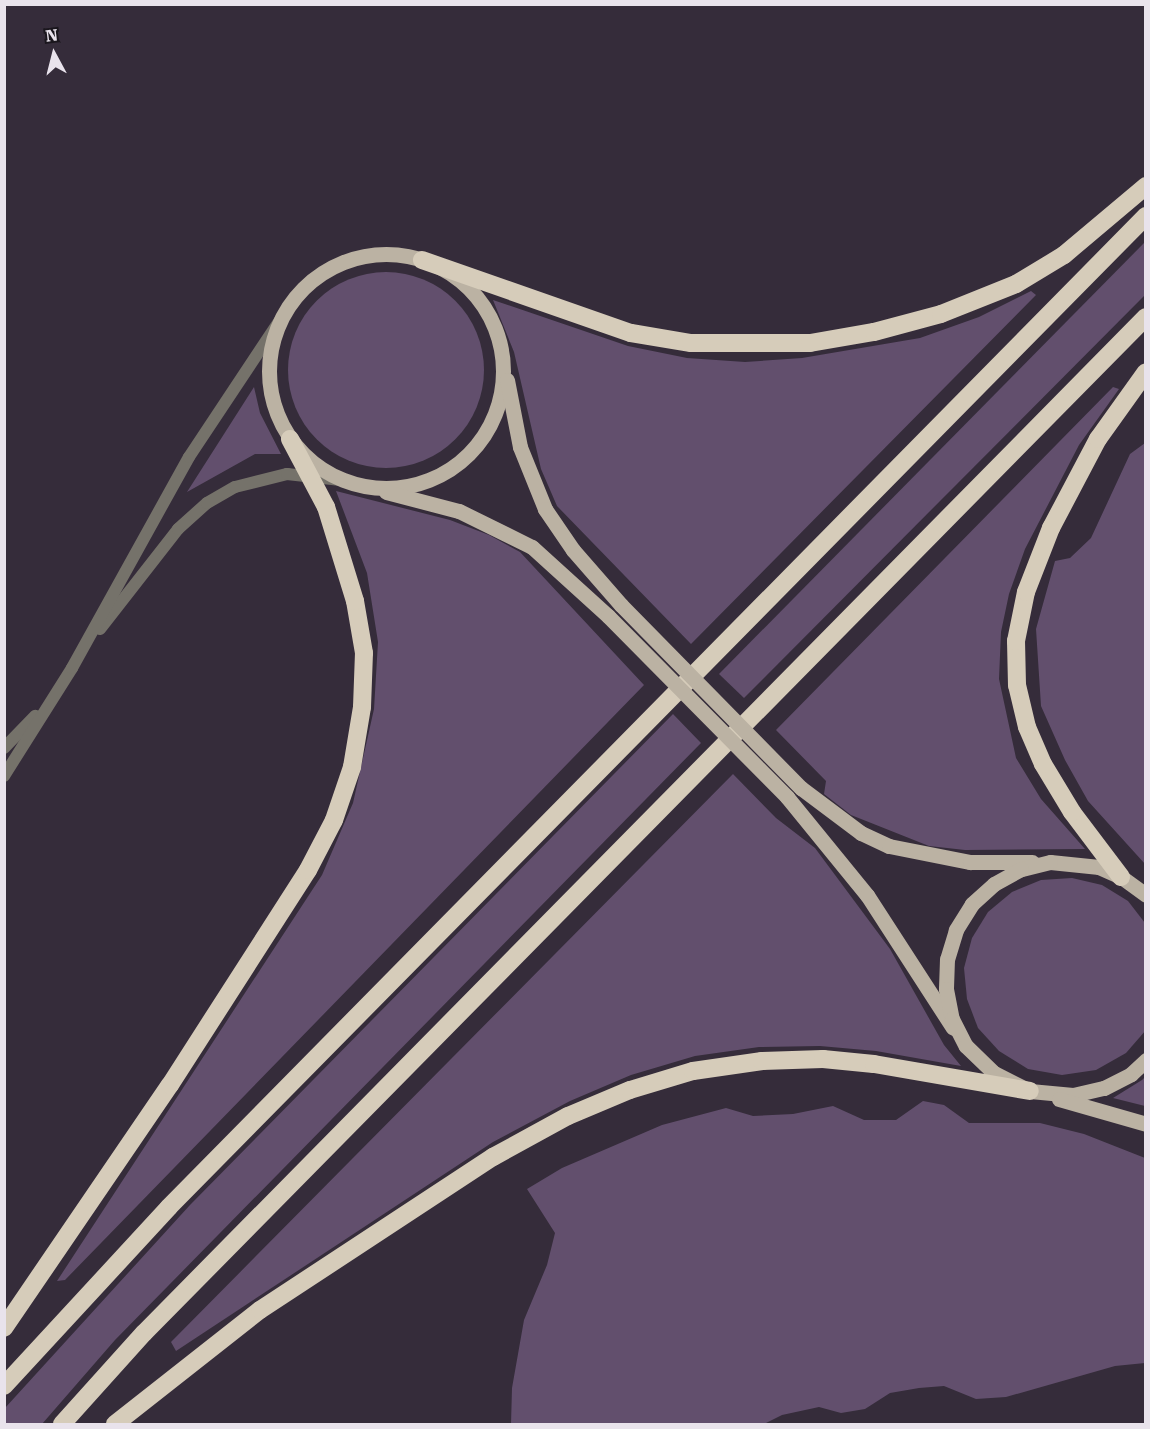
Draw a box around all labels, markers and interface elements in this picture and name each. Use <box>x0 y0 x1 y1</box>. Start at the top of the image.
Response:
north arrow <box>24 24 84 84</box>
text: N <box>44 25 59 46</box>

